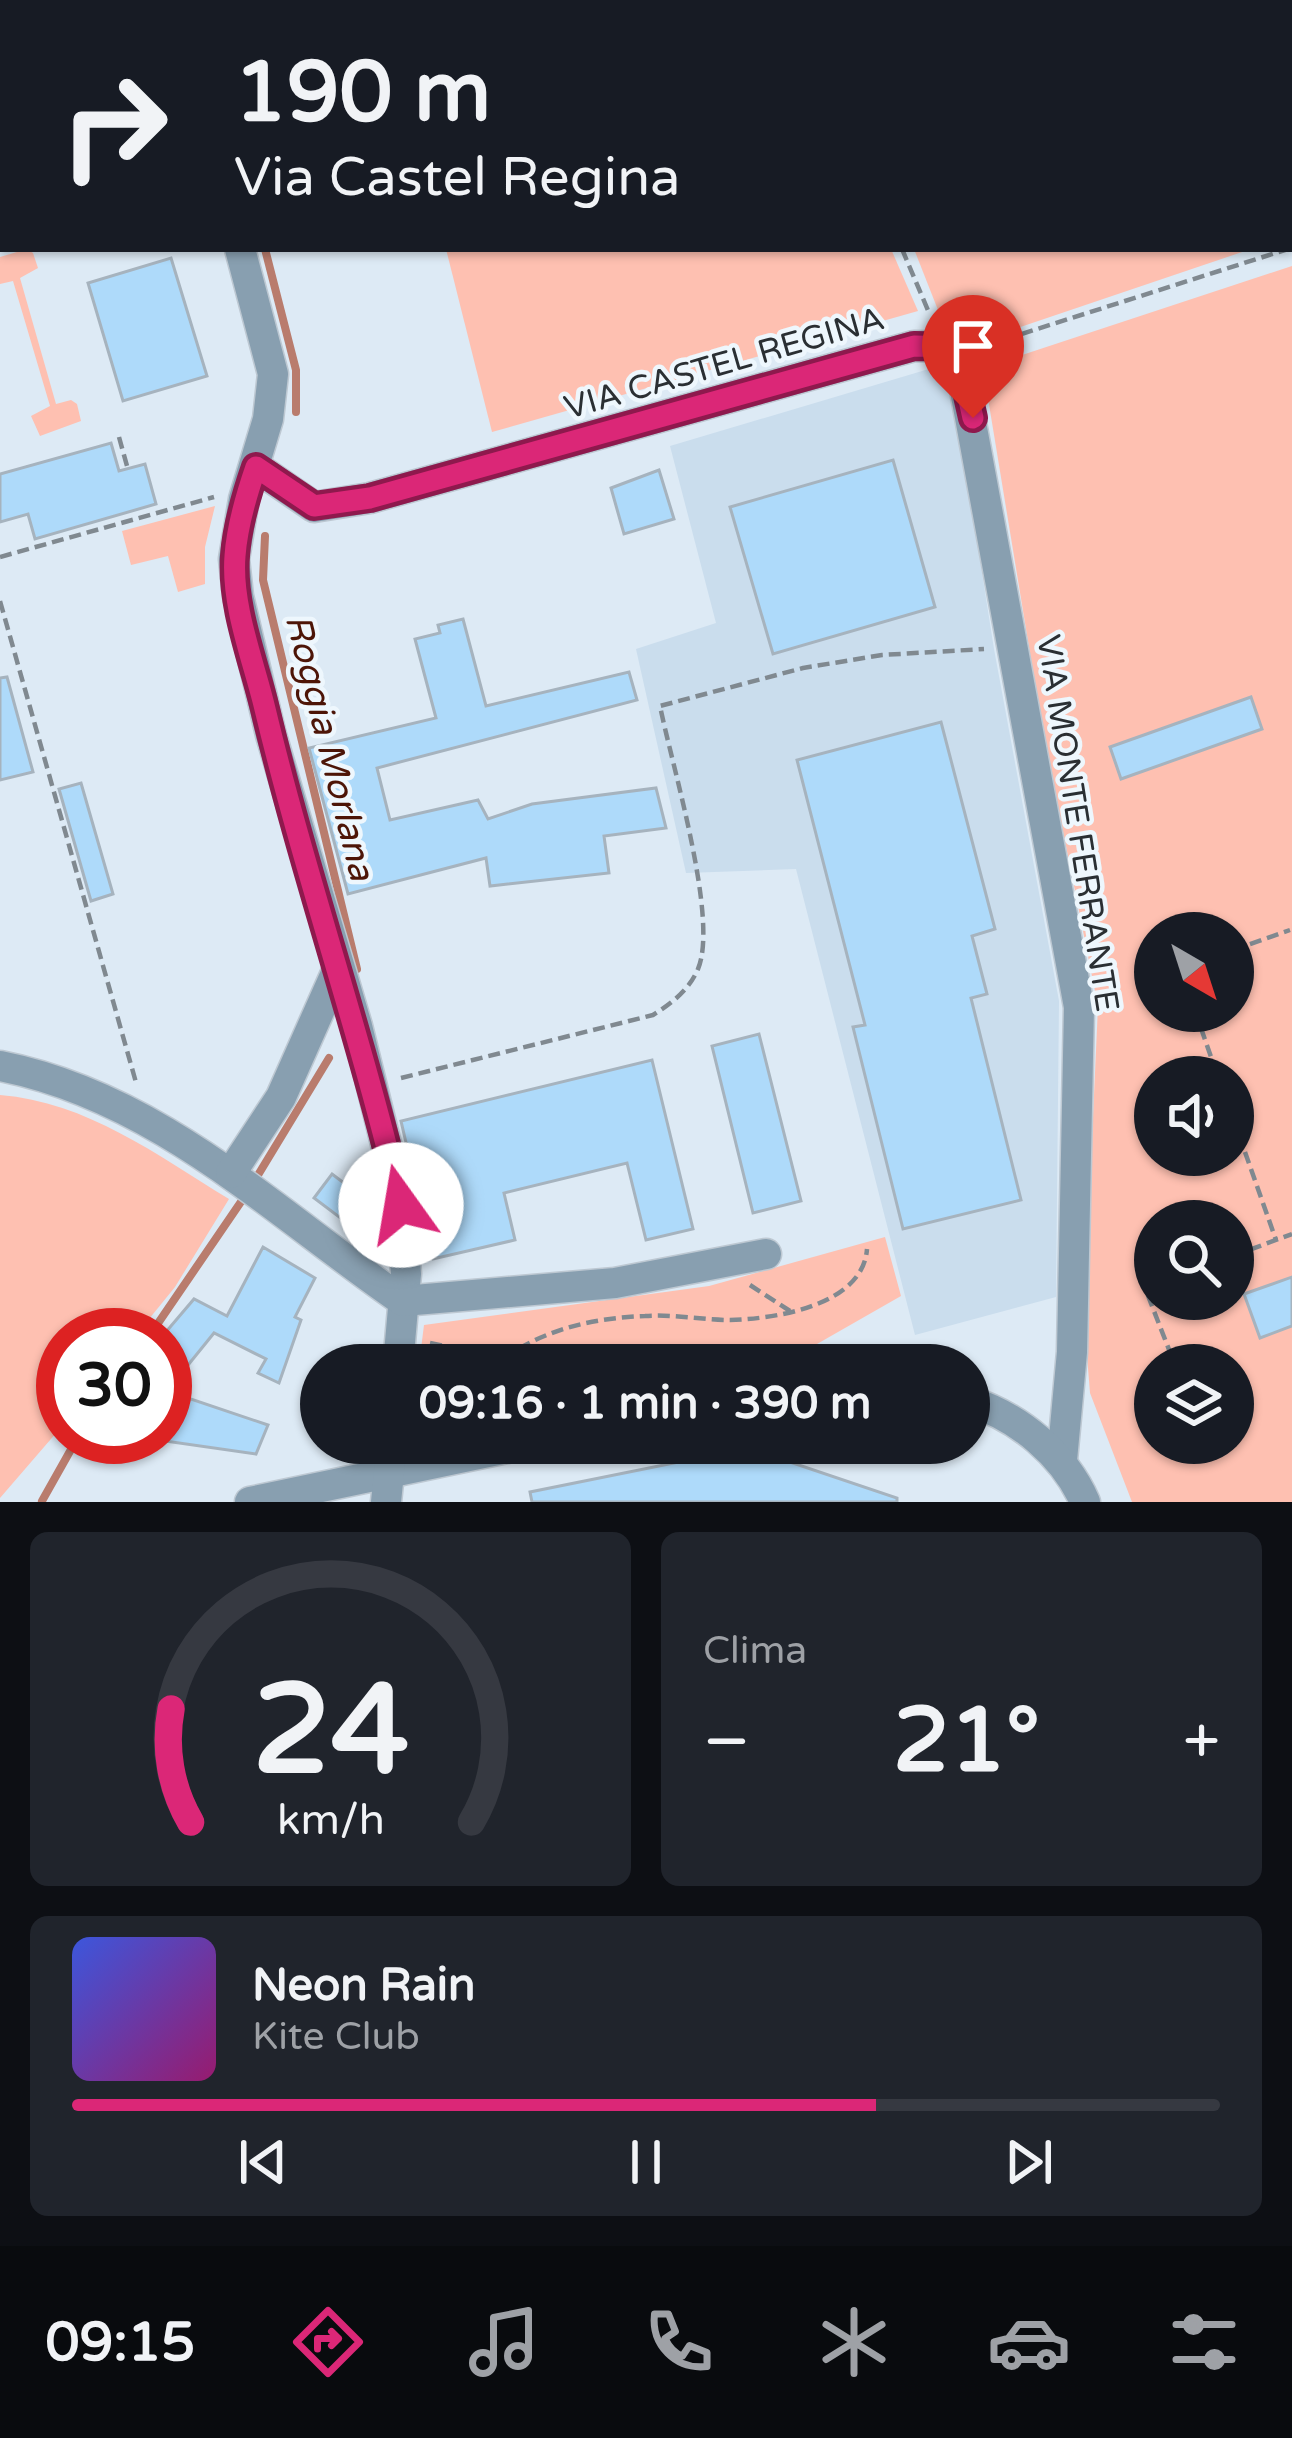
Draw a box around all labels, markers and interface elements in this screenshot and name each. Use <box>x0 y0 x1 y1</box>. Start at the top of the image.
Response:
text: 190 m <box>234 43 491 144</box>
icon: right <box>36 48 192 204</box>
text: Via Castel Regina <box>234 145 680 210</box>
pin <box>922 295 1024 418</box>
street label: VIA CASTEL REGINA <box>560 299 889 428</box>
icon: arrive <box>940 313 1006 379</box>
water label: Roggia Morlana <box>276 610 384 886</box>
street label: VIA MONTE FERRANTE <box>1028 632 1127 1014</box>
north arrow <box>1134 912 1254 1032</box>
map controls <box>1134 912 1254 1464</box>
button: sound <box>1134 1056 1254 1176</box>
position arrow <box>338 1142 464 1268</box>
button: search <box>1134 1200 1254 1320</box>
speed limit sign: 30 <box>36 1308 192 1464</box>
button: layers <box>1134 1344 1254 1464</box>
text: 09:16 · 1 min · 390 m <box>419 1377 871 1431</box>
text: Clima <box>703 1627 807 1674</box>
text: 24 <box>252 1656 409 1807</box>
text: 21° <box>893 1687 1040 1796</box>
text: − <box>703 1702 750 1782</box>
text: + <box>1183 1702 1220 1782</box>
text: km/h <box>277 1795 384 1846</box>
text: Neon Rain <box>252 1959 475 2013</box>
text: Kite Club <box>252 2013 420 2060</box>
icon: previous <box>230 2129 296 2195</box>
icon: pause <box>613 2129 679 2195</box>
icon: next <box>996 2129 1062 2195</box>
icon: directions <box>286 2300 370 2384</box>
icon: music <box>462 2300 546 2384</box>
icon: phone <box>637 2300 721 2384</box>
icon: climate <box>812 2300 896 2384</box>
icon: car <box>987 2300 1071 2384</box>
icon: filters <box>1162 2300 1246 2384</box>
text: 09:15 <box>46 2310 195 2375</box>

